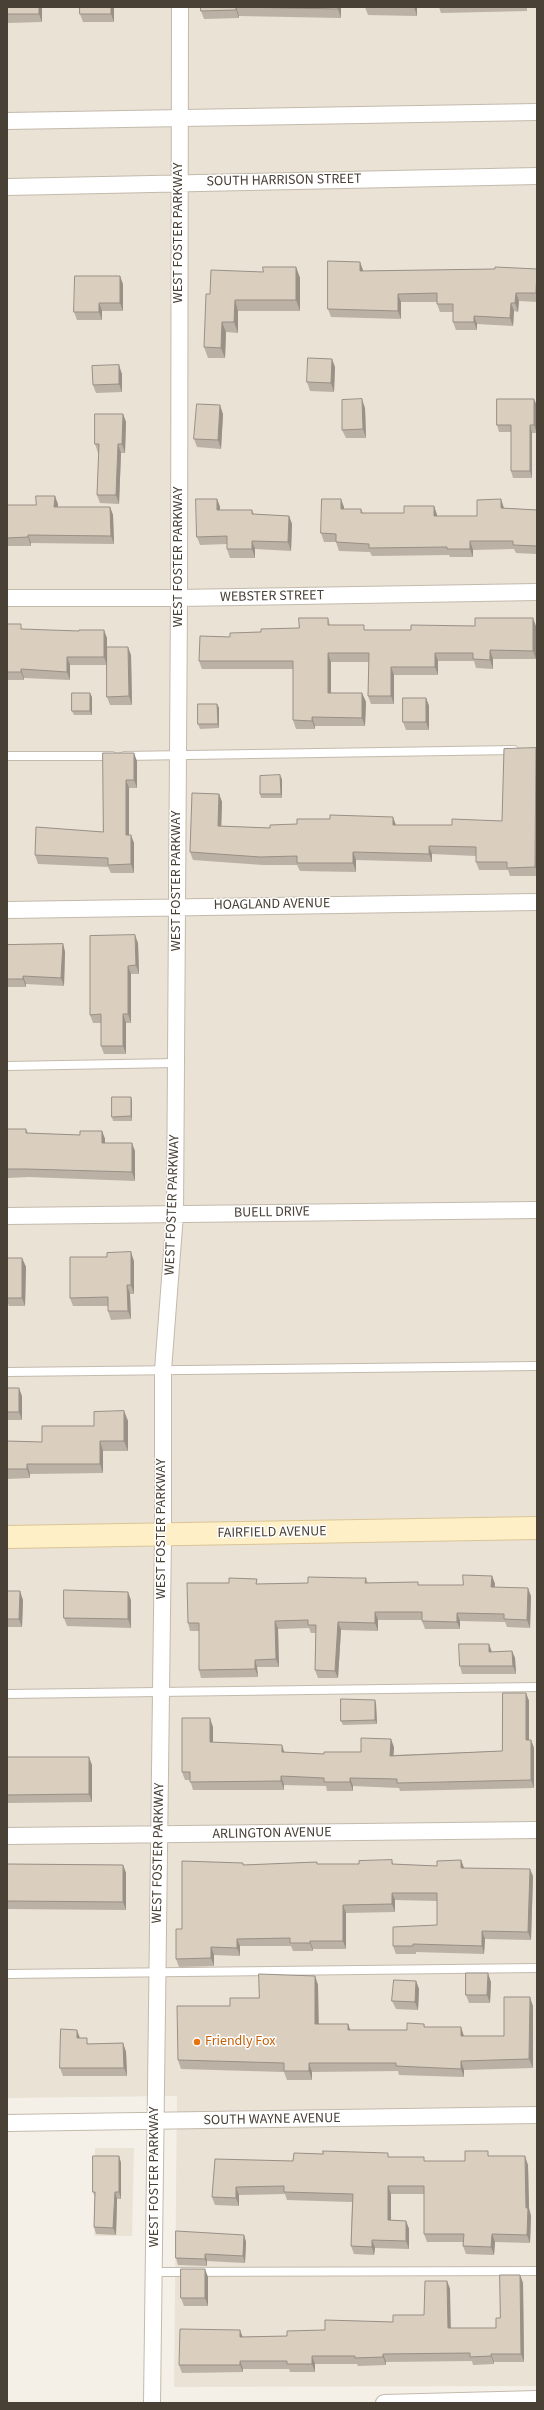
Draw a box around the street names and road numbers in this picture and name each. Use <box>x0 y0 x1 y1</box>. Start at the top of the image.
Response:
street label: WEST FOSTER PARKWAY <box>171 163 187 303</box>
street label: SOUTH HARRISON STREET <box>206 171 362 191</box>
street label: WEST FOSTER PARKWAY <box>171 487 187 627</box>
street label: WEBSTER STREET <box>220 588 324 606</box>
street label: WEST FOSTER PARKWAY <box>169 811 185 951</box>
street label: HOAGLAND AVENUE <box>213 896 331 914</box>
street label: WEST FOSTER PARKWAY <box>162 1134 184 1276</box>
street label: BUELL DRIVE <box>234 1204 310 1222</box>
street label: WEST FOSTER PARKWAY <box>154 1459 170 1599</box>
street label: FAIRFIELD AVENUE <box>217 1524 327 1542</box>
street label: WEST FOSTER PARKWAY <box>149 1783 169 1923</box>
street label: ARLINGTON AVENUE <box>212 1825 332 1843</box>
street label: WEST FOSTER PARKWAY <box>147 2107 163 2247</box>
street label: SOUTH WAYNE AVENUE <box>203 2110 341 2130</box>

